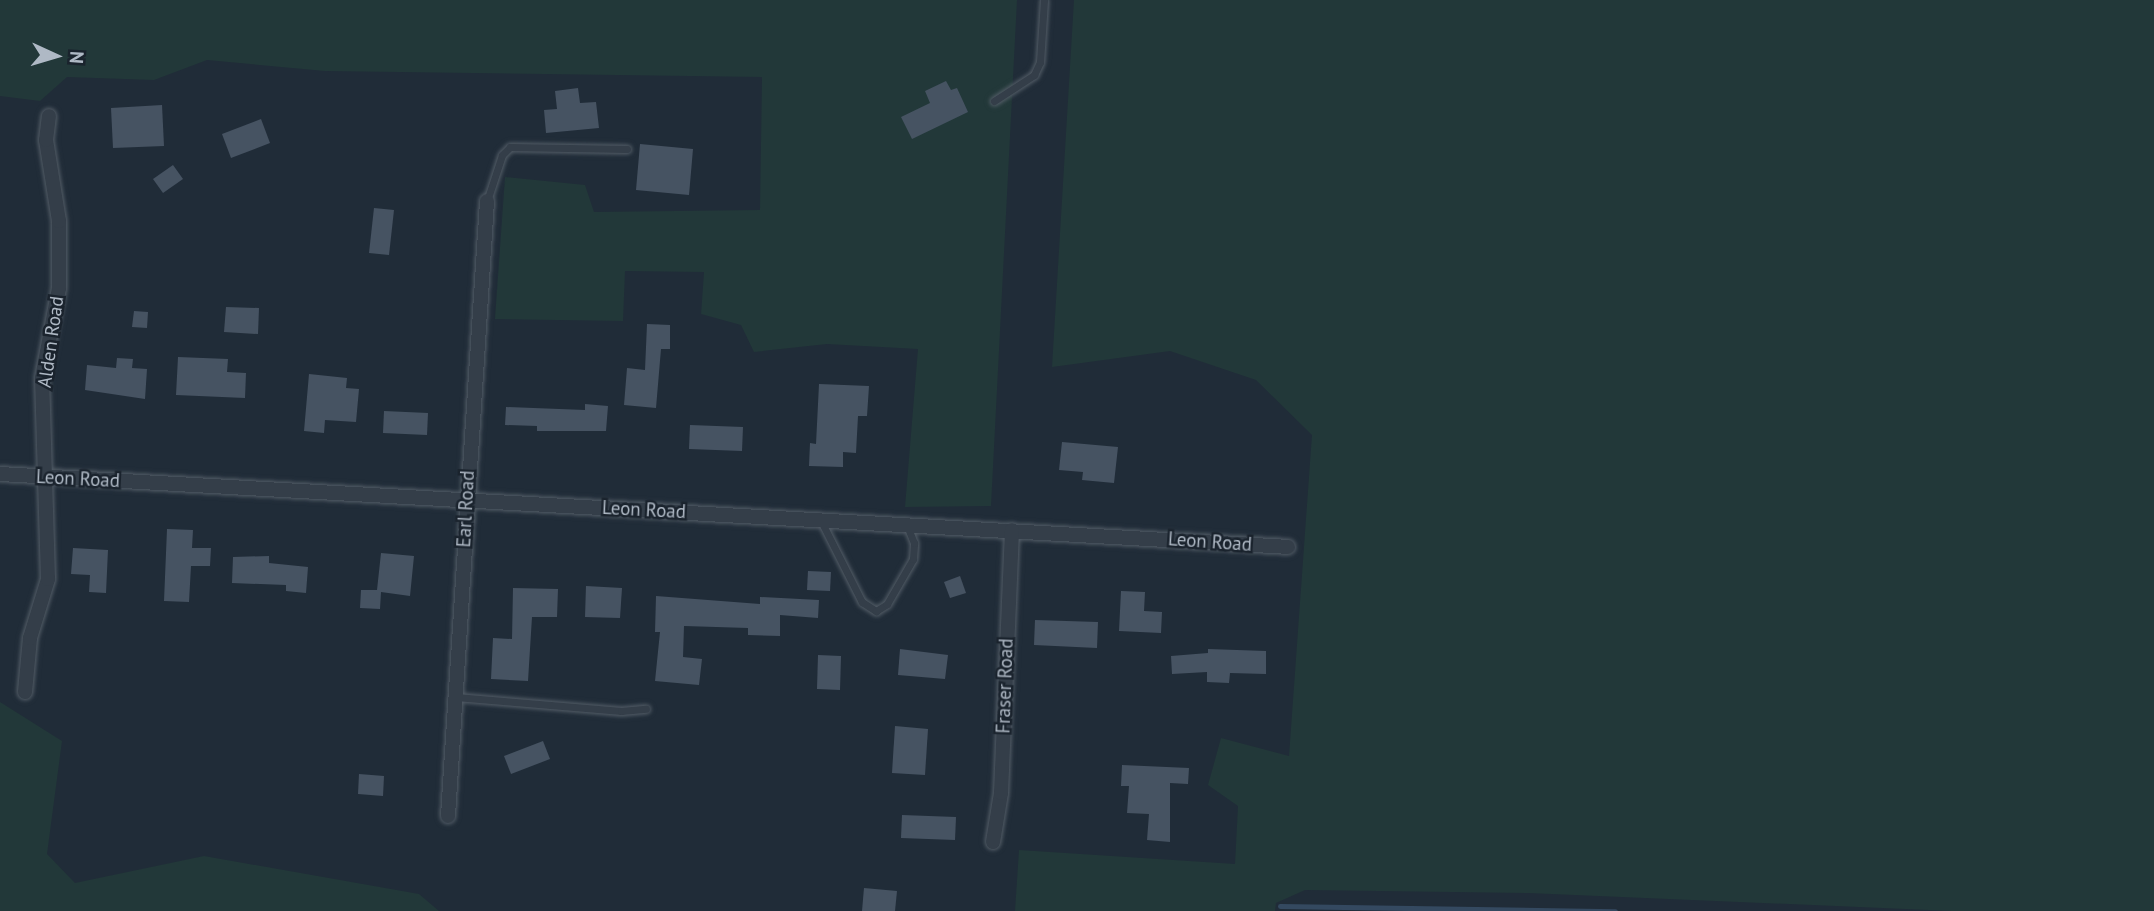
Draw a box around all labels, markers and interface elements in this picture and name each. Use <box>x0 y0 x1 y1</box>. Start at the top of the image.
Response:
north arrow <box>21 21 91 91</box>
text: N <box>65 50 89 65</box>
street label: Alden Road <box>33 295 69 389</box>
street label: Leon Road <box>35 465 121 493</box>
street label: Earl Road <box>453 470 479 548</box>
street label: Leon Road <box>601 496 687 524</box>
street label: Leon Road <box>1167 528 1253 556</box>
street label: Fraser Road <box>992 638 1018 734</box>

